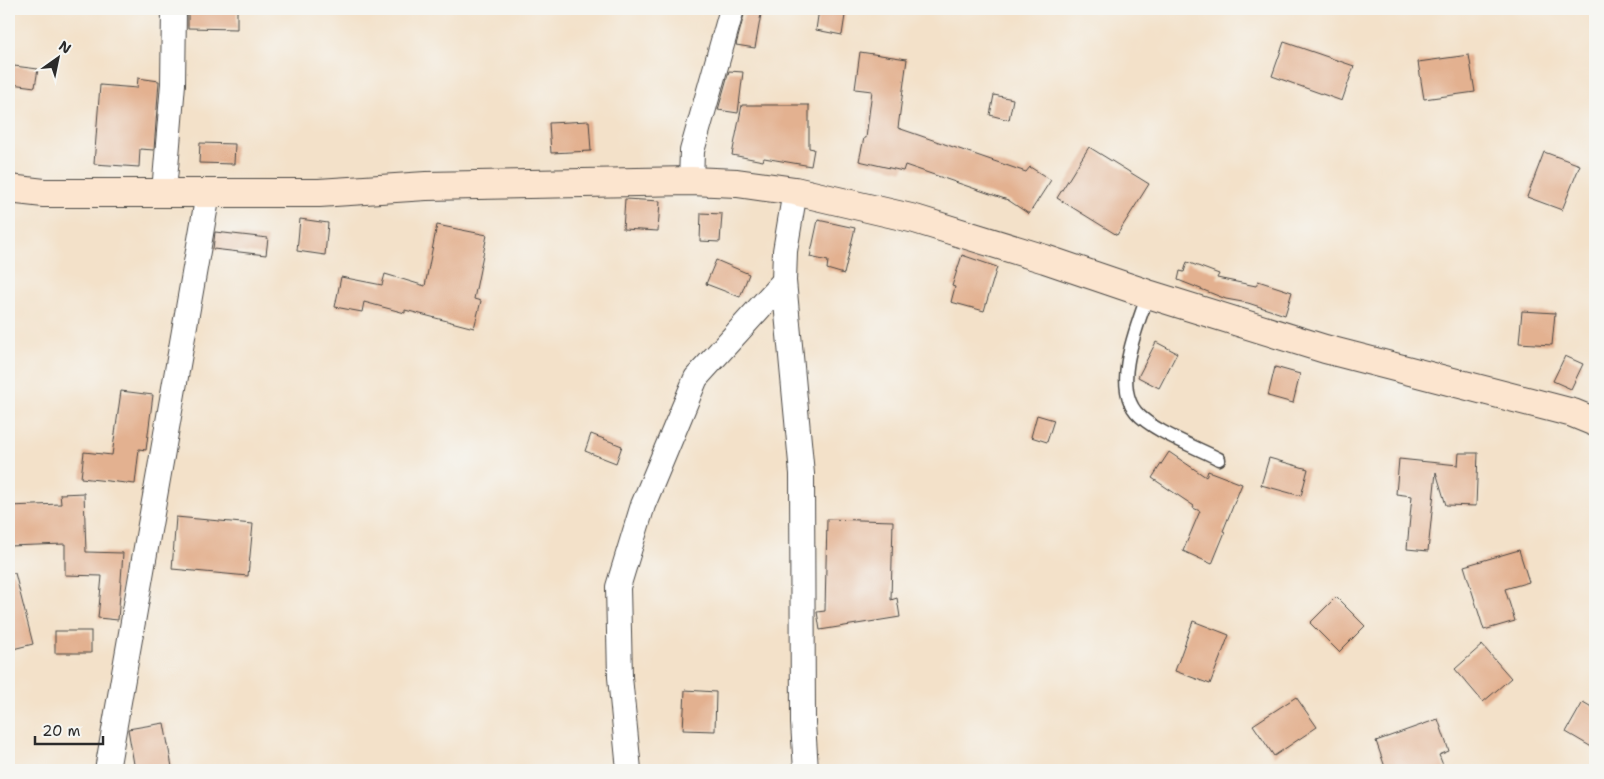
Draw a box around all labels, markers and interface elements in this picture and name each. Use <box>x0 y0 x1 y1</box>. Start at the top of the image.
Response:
north arrow <box>32 32 82 82</box>
text: N <box>56 37 75 58</box>
scale bar <box>35 714 102 746</box>
text: 20 m <box>42 721 81 741</box>

